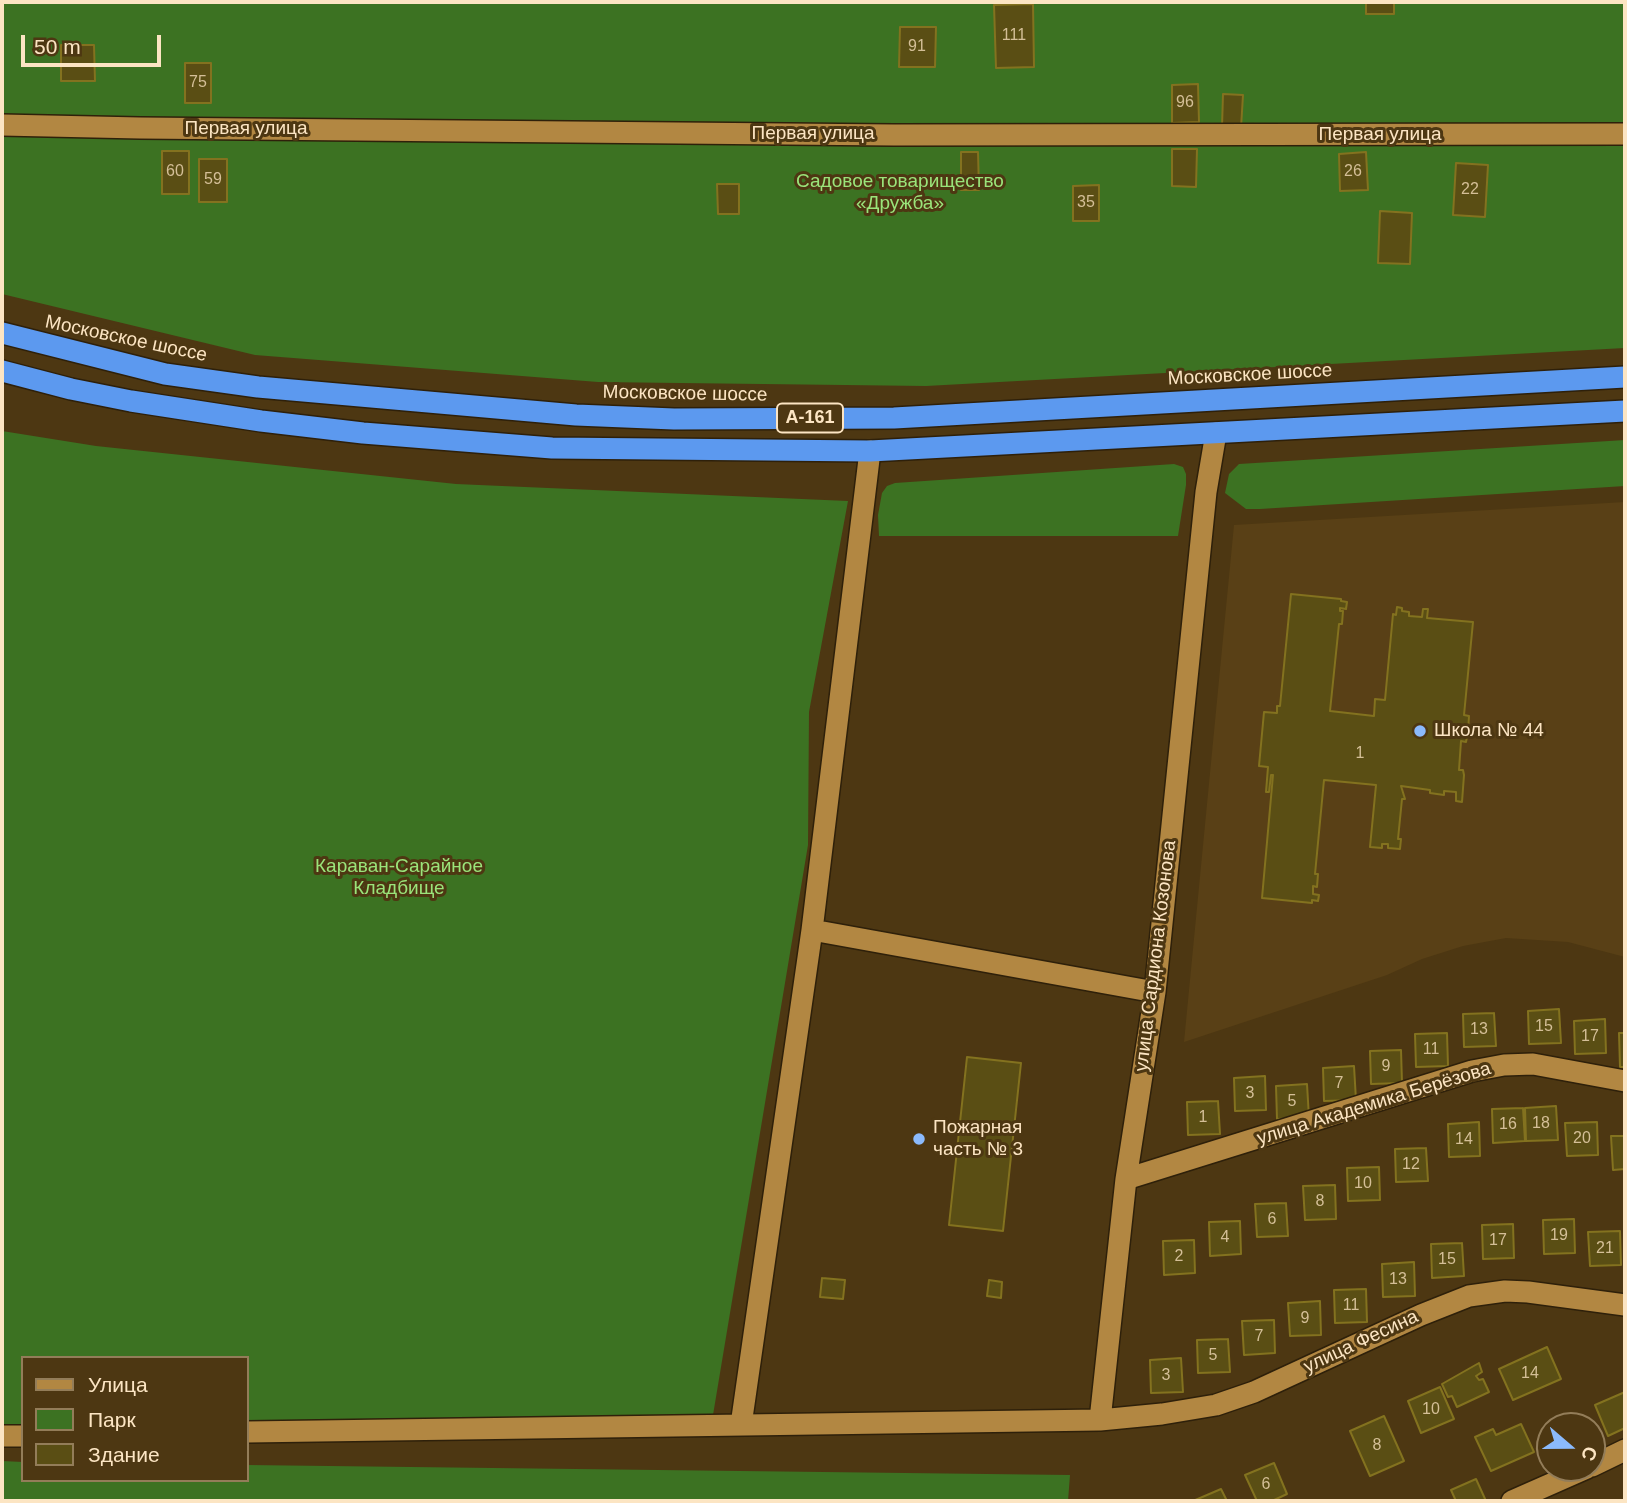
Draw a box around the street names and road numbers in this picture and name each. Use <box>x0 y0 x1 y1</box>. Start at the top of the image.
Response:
street label: Первая улица <box>184 118 308 140</box>
street label: Первая улица <box>751 123 875 145</box>
street label: Первая улица <box>1318 124 1442 146</box>
street label: Московское шоссе <box>43 311 209 367</box>
street label: Московское шоссе <box>1167 359 1333 391</box>
street label: Московское шоссе <box>602 381 768 407</box>
road number: А-161 <box>777 404 843 432</box>
street label: улица Сардиона Козонова <box>1131 839 1181 1073</box>
street label: улица Академика Берёзова <box>1254 1058 1494 1150</box>
street label: улица Фесина <box>1300 1306 1422 1378</box>

